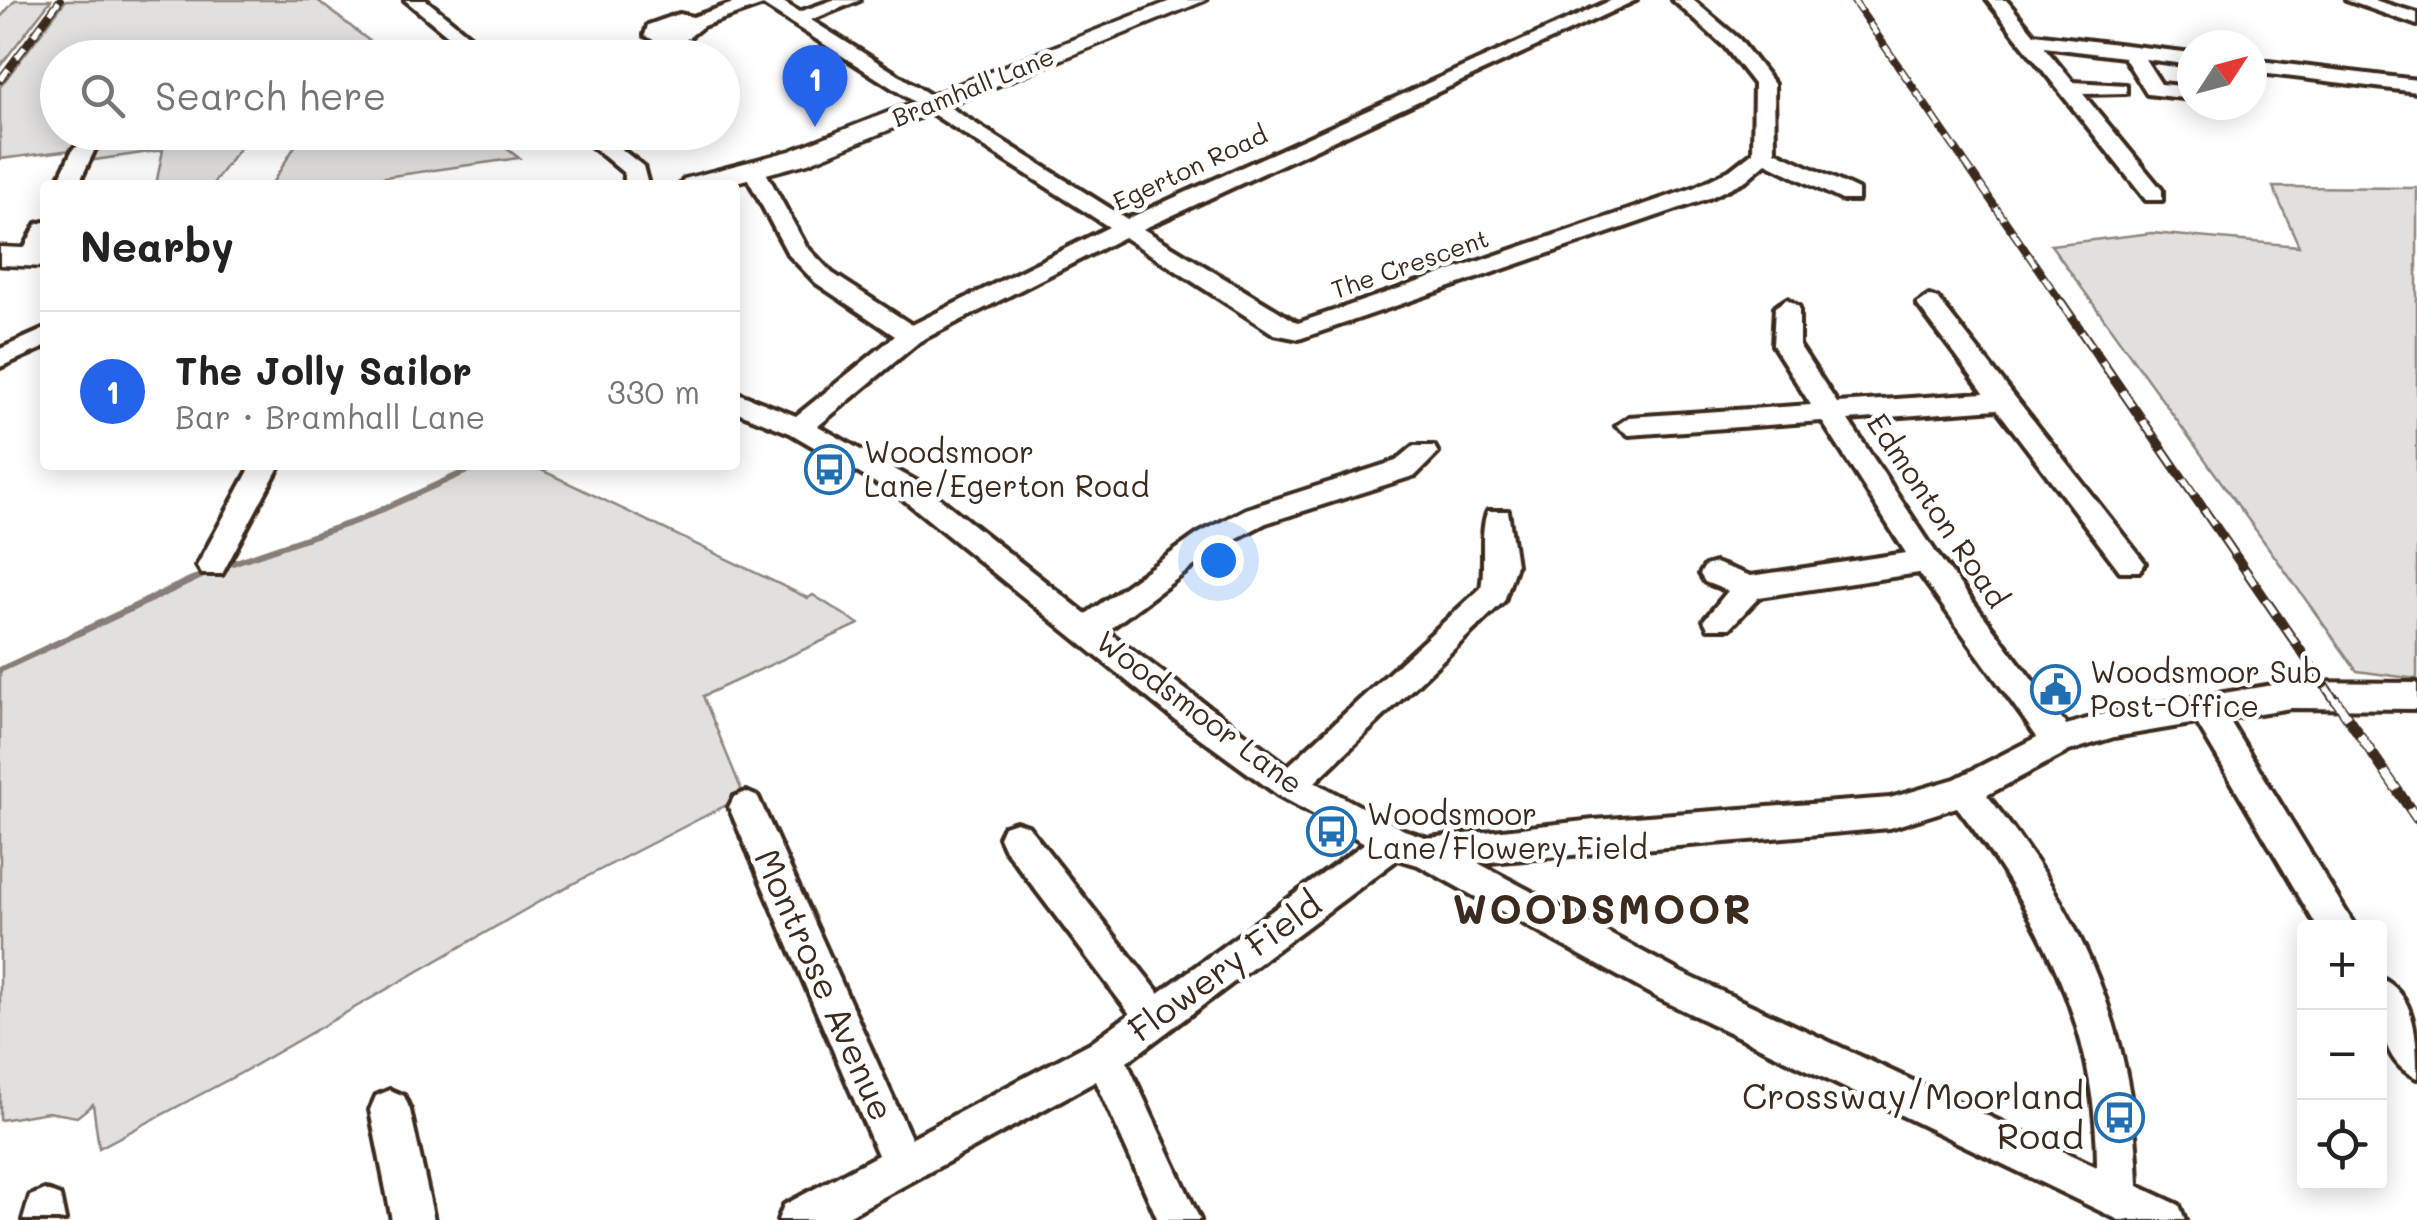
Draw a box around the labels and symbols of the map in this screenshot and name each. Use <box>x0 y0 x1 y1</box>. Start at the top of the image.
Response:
north arrow <box>2177 30 2267 120</box>
street label: Bramhall Lane <box>887 39 1058 133</box>
pin: 1 <box>782 44 848 127</box>
street label: Egerton Road <box>1107 117 1272 217</box>
street label: The Crescent <box>1327 221 1493 305</box>
street label: Edmonton Road <box>1859 405 2019 615</box>
place label: Woodsmoor Lane/Egerton Road <box>864 431 1150 505</box>
bus stop icon: Woodsmoor Lane/Egerton Road <box>803 444 855 496</box>
your location <box>1193 535 1244 586</box>
street label: Woodsmoor Lane <box>1089 620 1312 802</box>
place label: Woodsmoor Sub Post-Office <box>2090 651 2322 725</box>
public building icon: Woodsmoor Sub Post-Office <box>2029 664 2081 716</box>
place label: Woodsmoor Lane/Flowery Field <box>1367 793 1648 867</box>
bus stop icon: Woodsmoor Lane/Flowery Field <box>1306 806 1358 858</box>
street label: Montrose Avenue <box>745 841 906 1127</box>
street label: Flowery Field <box>1118 880 1330 1051</box>
district label: WOODSMOOR <box>1453 882 1753 934</box>
place label: Crossway/Moorland Road <box>1742 1072 2084 1158</box>
bus stop icon: Crossway/Moorland Road <box>2093 1091 2145 1143</box>

